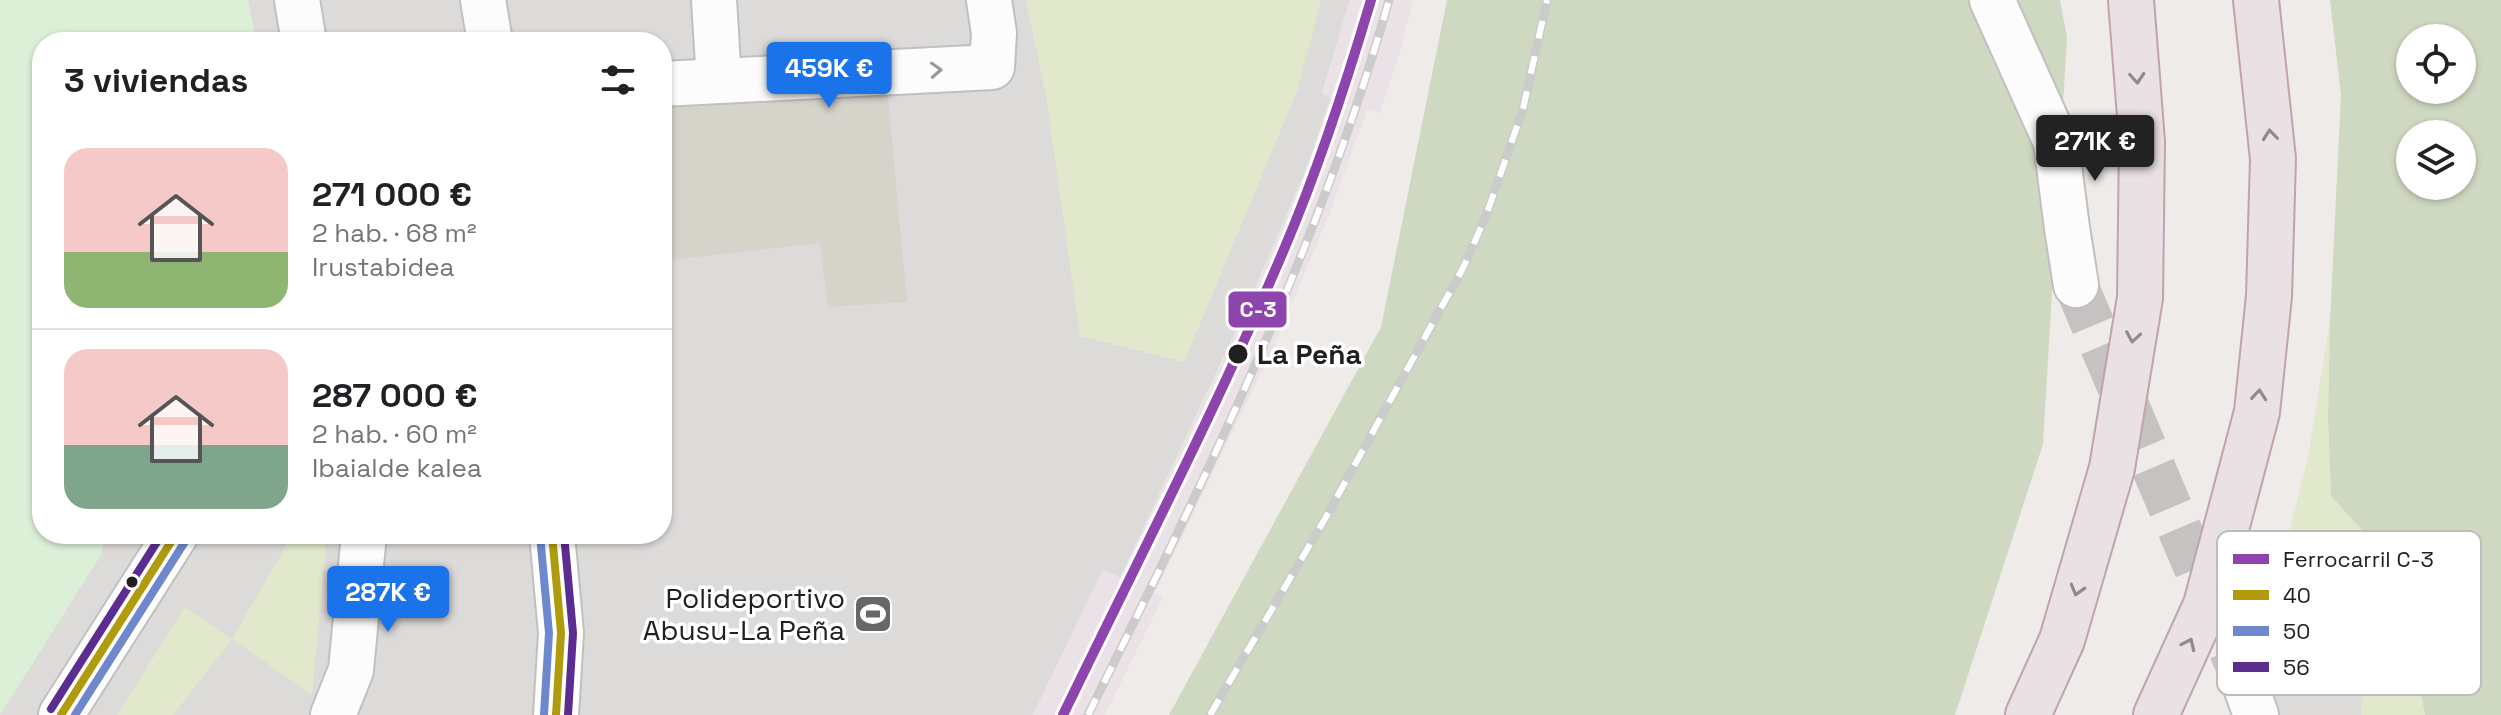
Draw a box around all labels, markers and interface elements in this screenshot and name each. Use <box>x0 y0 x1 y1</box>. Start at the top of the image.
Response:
map controls <box>2396 24 2476 200</box>
button: locate <box>2396 24 2476 104</box>
pin: 459K € <box>764 42 894 110</box>
text: 459K € <box>785 51 873 85</box>
icon: filters <box>596 58 640 102</box>
text: 3 viviendas <box>64 59 248 102</box>
one-way arrow <box>930 62 943 79</box>
one-way arrow <box>2128 72 2145 85</box>
pin: 271K € <box>2030 115 2160 183</box>
button: layers <box>2396 120 2476 200</box>
text: 271K € <box>2054 124 2136 158</box>
one-way arrow <box>2262 128 2279 141</box>
text: 271 000 € <box>312 173 472 216</box>
icon: home <box>128 180 224 276</box>
text: 2 hab. · 68 m² <box>312 216 476 250</box>
text: Irustabidea <box>312 250 455 284</box>
line badge: C-3 <box>1227 290 1288 329</box>
text: C-3 <box>1239 295 1277 323</box>
one-way arrow <box>2126 330 2143 344</box>
place label: La Peña <box>1257 336 1362 372</box>
marker: La Peña <box>1226 342 1250 366</box>
text: 287 000 € <box>312 374 478 417</box>
icon: home <box>128 381 224 477</box>
one-way arrow <box>2250 388 2267 401</box>
text: 2 hab. · 60 m² <box>312 417 477 451</box>
text: Ibaialde kalea <box>312 451 482 485</box>
legend <box>2217 531 2481 695</box>
text: Ferrocarril C-3 <box>2283 545 2434 573</box>
pin: 287K € <box>323 566 453 634</box>
unlabelled marker <box>124 574 140 590</box>
text: 287K € <box>345 575 431 609</box>
place label: Polideportivo Abusu-La Peña <box>643 580 845 648</box>
text: 40 <box>2283 581 2311 609</box>
one-way arrow <box>2069 583 2086 597</box>
sports icon: Polideportivo Abusu-La Peña <box>852 593 894 635</box>
text: 50 <box>2283 617 2310 645</box>
one-way arrow <box>2179 638 2195 652</box>
text: 56 <box>2283 653 2310 681</box>

